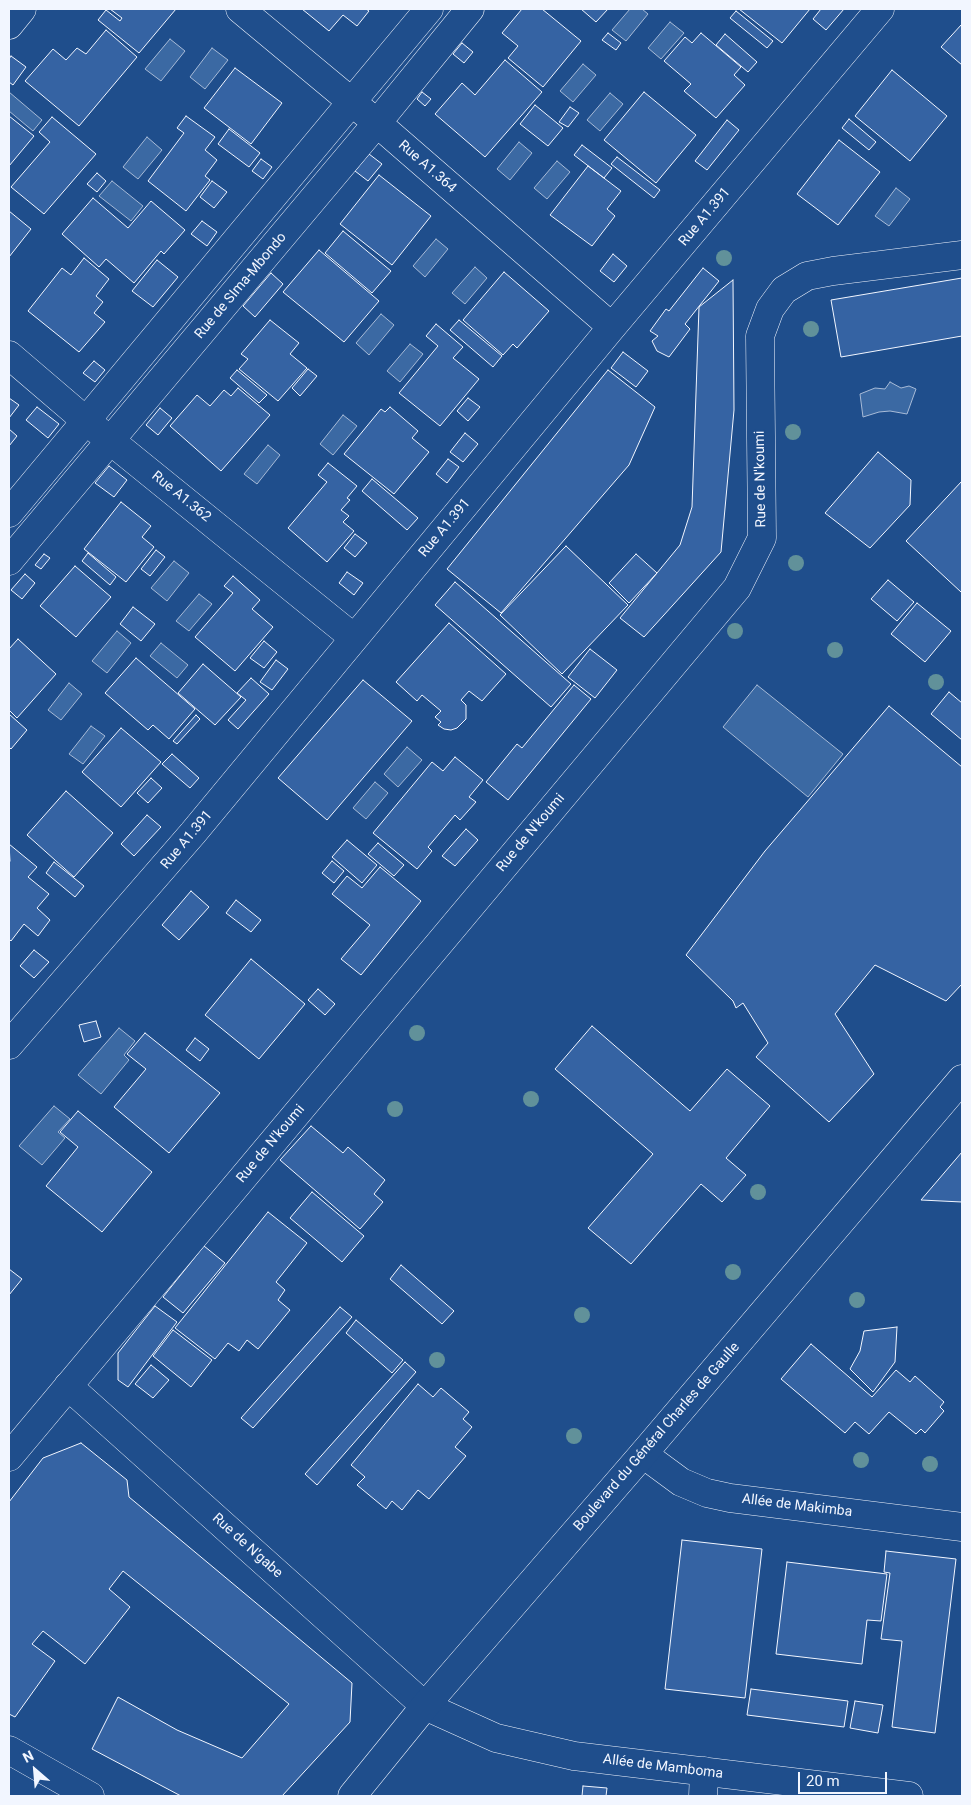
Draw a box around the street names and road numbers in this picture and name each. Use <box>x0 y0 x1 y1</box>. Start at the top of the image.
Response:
street label: Rue A1.364 <box>394 137 460 197</box>
street label: Rue A1.391 <box>676 184 734 250</box>
street label: Rue de SIma-Mbondo <box>192 229 290 343</box>
street label: Rue de N'koumi <box>752 430 770 528</box>
street label: Rue A1.362 <box>148 468 214 526</box>
street label: Rue A1.391 <box>416 495 474 561</box>
street label: Rue de N'koumi <box>493 790 569 876</box>
street label: Rue A1.391 <box>158 807 216 873</box>
street label: Rue de N'koumi <box>233 1101 309 1187</box>
street label: Boulevard du Général Charles de Gaulle <box>571 1339 743 1535</box>
street label: Allée de Makimba <box>741 1491 853 1521</box>
street label: Rue de N'gabe <box>208 1510 286 1582</box>
street label: Allée de Mamboma <box>602 1751 724 1783</box>

